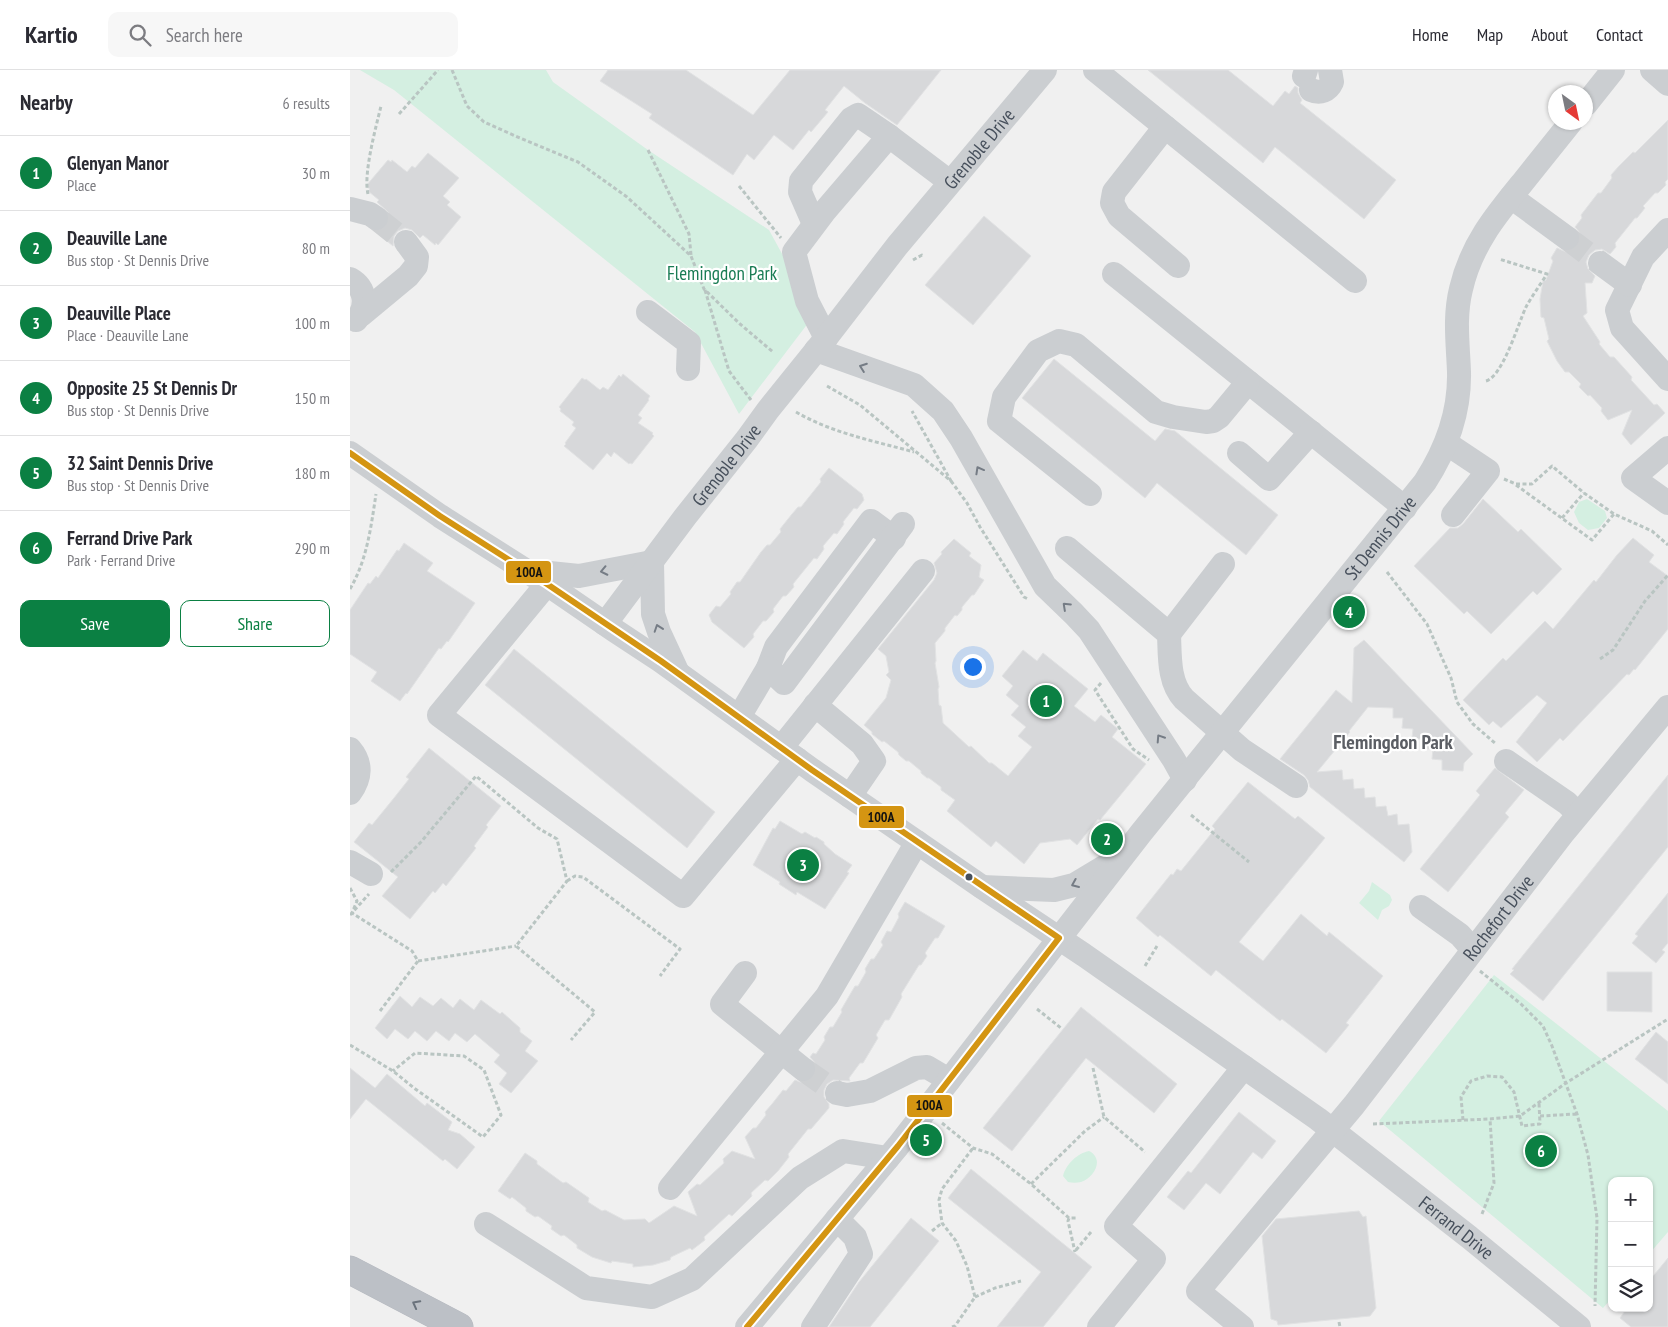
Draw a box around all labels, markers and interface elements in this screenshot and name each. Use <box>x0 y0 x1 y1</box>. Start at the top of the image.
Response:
search box <box>108 12 458 57</box>
text: Kartio <box>25 19 78 50</box>
icon: search <box>126 21 154 49</box>
text: Search here <box>166 23 243 47</box>
text: Home <box>1412 23 1449 46</box>
text: Map <box>1477 23 1503 46</box>
text: About <box>1531 23 1568 46</box>
text: Contact <box>1596 23 1643 46</box>
north arrow <box>1548 85 1593 130</box>
text: Nearby <box>20 89 73 116</box>
text: 6 results <box>283 93 330 113</box>
street label: Grenoble Drive <box>938 103 1020 194</box>
text: Glenyan Manor <box>67 151 169 175</box>
text: 1 <box>32 163 40 183</box>
text: 30 m <box>302 163 330 183</box>
text: Place <box>67 175 96 195</box>
text: Deauville Lane <box>67 226 167 250</box>
text: 2 <box>32 238 40 258</box>
text: 80 m <box>302 238 330 258</box>
text: Bus stop · St Dennis Drive <box>67 250 209 270</box>
park label: Flemingdon Park <box>667 261 778 285</box>
text: Deauville Place <box>67 301 171 325</box>
text: 3 <box>32 313 40 333</box>
text: 100 m <box>295 313 330 333</box>
text: Place · Deauville Lane <box>67 325 189 345</box>
one-way arrow <box>859 363 867 373</box>
text: Opposite 25 St Dennis Dr <box>67 376 237 400</box>
text: 4 <box>32 388 40 408</box>
text: 150 m <box>295 388 330 408</box>
text: Bus stop · St Dennis Drive <box>67 400 209 420</box>
street label: Grenoble Drive <box>686 419 766 511</box>
text: 32 Saint Dennis Drive <box>67 451 213 475</box>
text: 5 <box>32 463 40 483</box>
text: 180 m <box>295 463 330 483</box>
one-way arrow <box>975 466 985 475</box>
text: Bus stop · St Dennis Drive <box>67 475 209 495</box>
street label: St Dennis Drive <box>1339 491 1421 584</box>
text: Ferrand Drive Park <box>67 526 192 550</box>
text: 6 <box>32 538 40 558</box>
text: 290 m <box>295 538 330 558</box>
text: Park · Ferrand Drive <box>67 550 175 570</box>
line badge: 100A <box>505 560 552 584</box>
text: 100A <box>515 563 544 581</box>
one-way arrow <box>600 565 609 575</box>
pin: 4 <box>1333 593 1365 631</box>
button: Save <box>20 600 170 647</box>
button: Share <box>180 600 330 647</box>
one-way arrow <box>1062 603 1071 612</box>
one-way arrow <box>654 625 664 633</box>
your location <box>960 654 986 680</box>
pin: 1 <box>1030 682 1062 720</box>
district label: Flemingdon Park <box>1333 729 1454 755</box>
one-way arrow <box>1156 734 1166 743</box>
line badge: 100A <box>858 805 905 829</box>
text: 100A <box>867 808 896 826</box>
pin: 2 <box>1091 820 1123 858</box>
pin: 3 <box>787 846 819 884</box>
street label: Rochefort Drive <box>1458 870 1539 965</box>
unlabelled marker <box>964 872 974 882</box>
one-way arrow <box>1071 878 1080 889</box>
line badge: 100A <box>906 1094 953 1118</box>
text: 100A <box>915 1096 944 1114</box>
pin: 5 <box>910 1121 942 1159</box>
pin: 6 <box>1525 1132 1557 1170</box>
map controls <box>1608 1177 1653 1312</box>
button: + <box>1608 1177 1653 1222</box>
street label: Ferrand Drive <box>1414 1190 1499 1265</box>
button: − <box>1608 1222 1653 1267</box>
button: layers <box>1608 1267 1653 1312</box>
one-way arrow <box>413 1300 422 1310</box>

